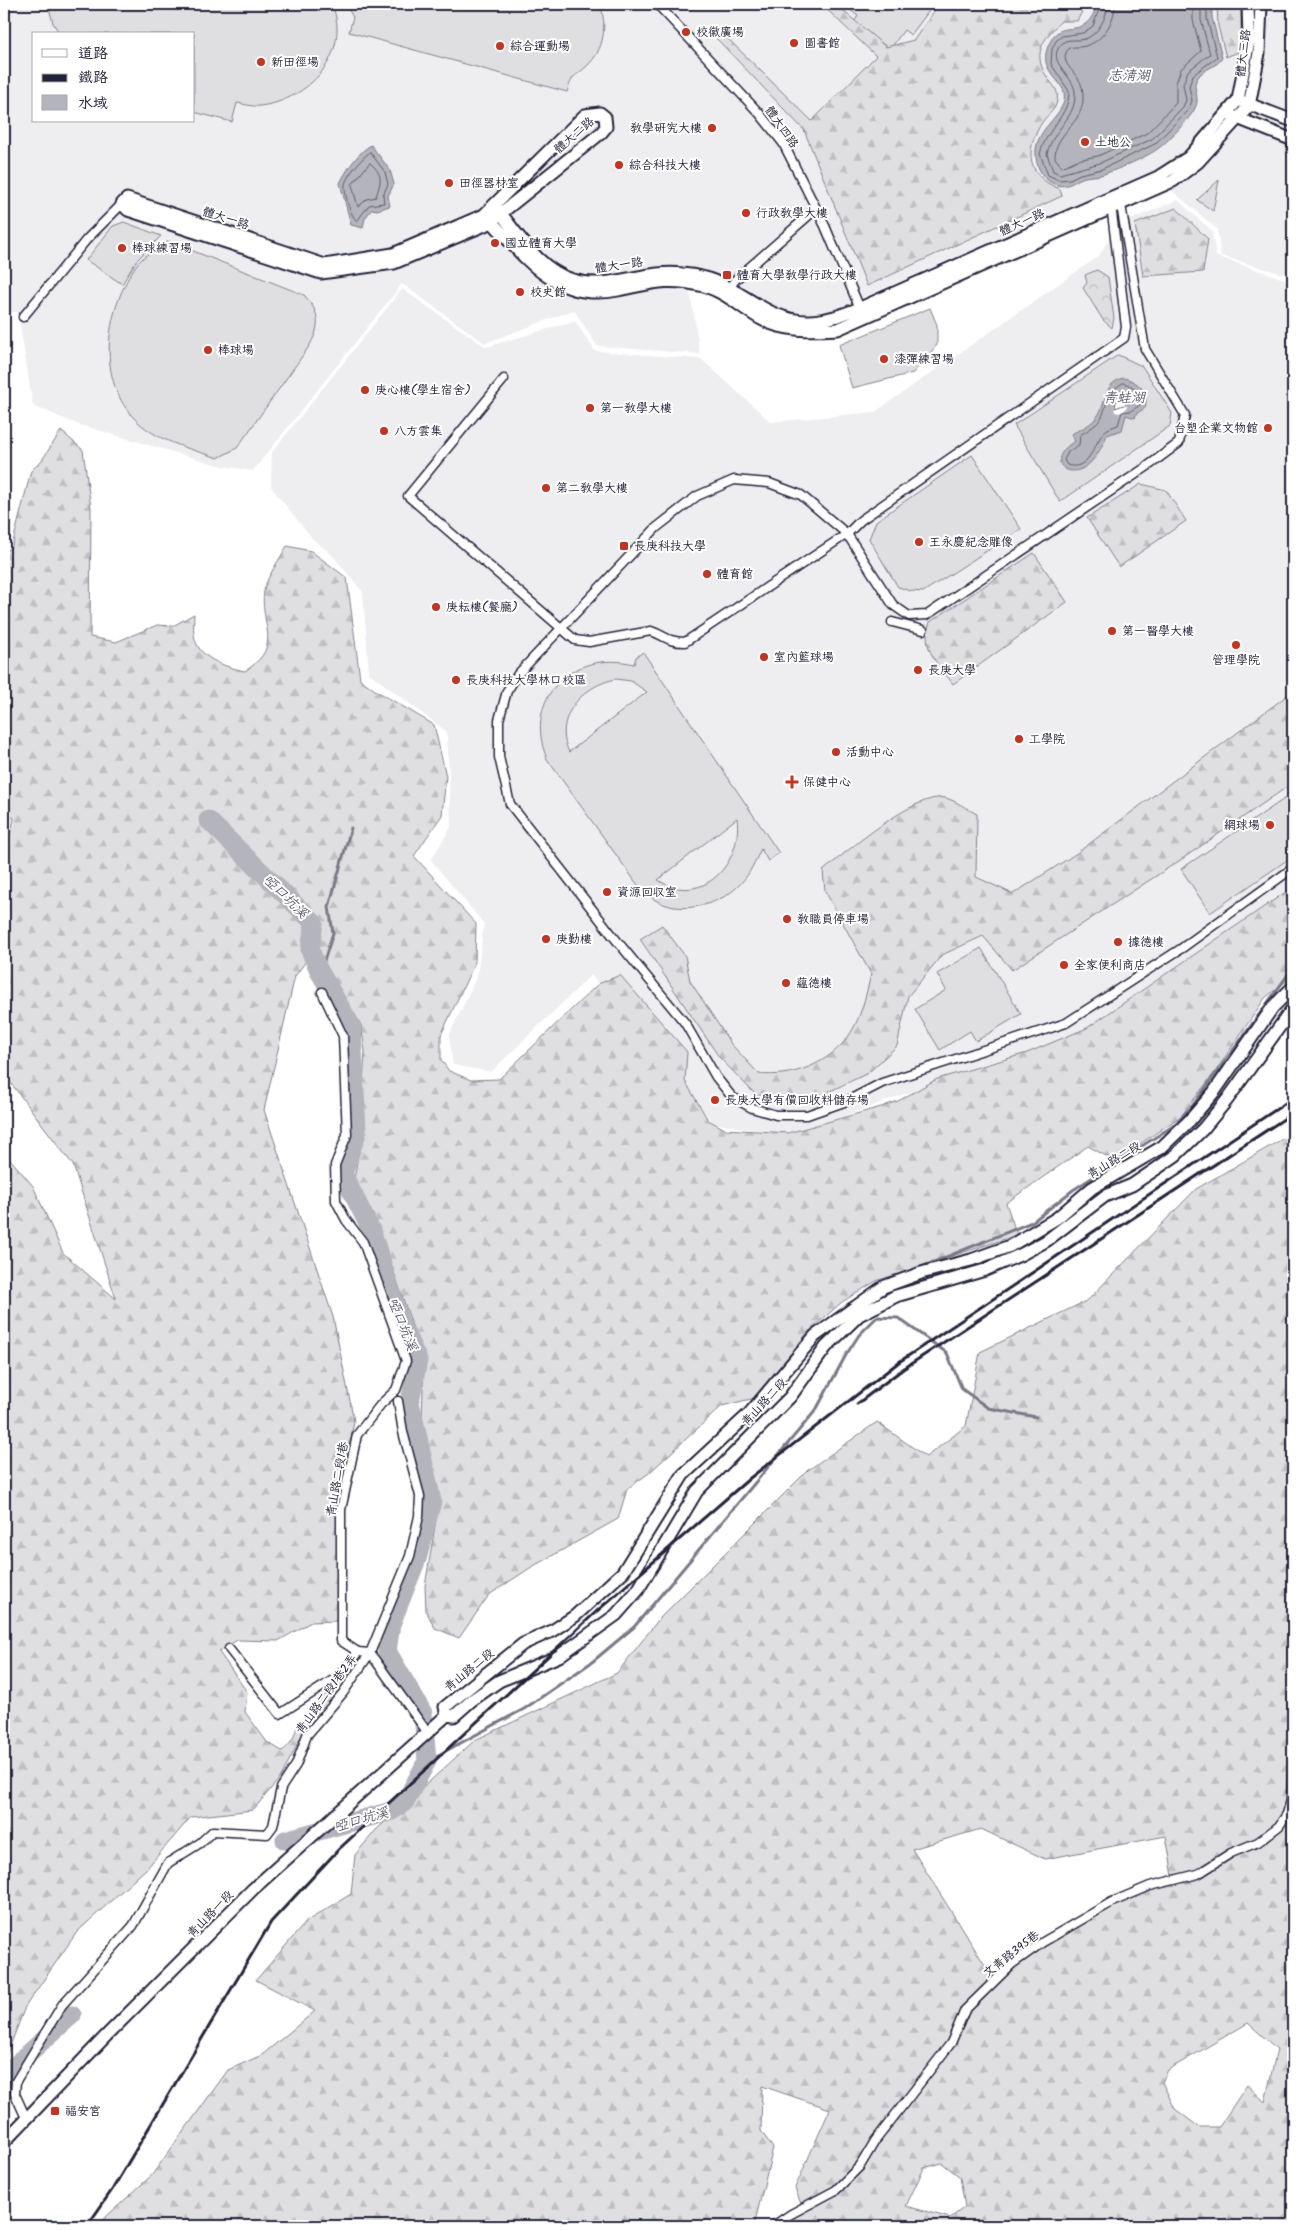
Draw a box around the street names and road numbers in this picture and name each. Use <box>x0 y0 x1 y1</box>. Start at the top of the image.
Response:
street label: 體大三路 <box>1231 28 1256 78</box>
street label: 體大四路 <box>760 102 803 152</box>
street label: 體大二路 <box>550 112 599 158</box>
street label: 體大一路 <box>200 202 252 235</box>
street label: 體大一路 <box>996 204 1048 241</box>
street label: 體大一路 <box>594 253 644 278</box>
street label: 青山路二段 <box>1084 1137 1145 1184</box>
street label: 青山路二段 <box>737 1374 792 1431</box>
street label: 青山路二段1巷 <box>322 1440 353 1518</box>
street label: 青山路二段 <box>440 1644 499 1697</box>
street label: 青山路二段1巷2弄 <box>291 1650 362 1738</box>
street label: 青山路一段 <box>183 1886 238 1943</box>
street label: 文青路395巷 <box>979 1926 1044 1983</box>

